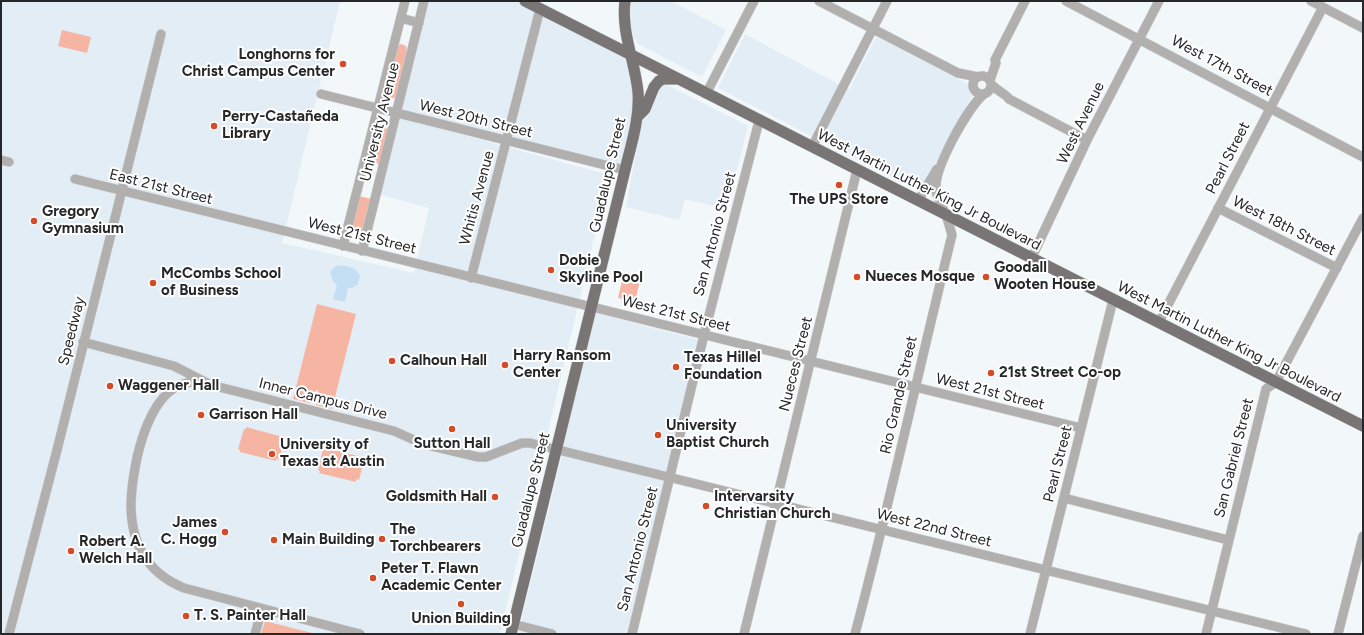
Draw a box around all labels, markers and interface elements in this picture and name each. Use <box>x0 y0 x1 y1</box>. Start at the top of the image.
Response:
street label: West 17th Street <box>1168 32 1276 100</box>
place label: Longhorns for Christ Campus Center <box>182 46 335 81</box>
marker: Longhorns for Christ Campus Center <box>338 59 348 69</box>
street label: University Avenue <box>357 61 403 183</box>
street label: West Avenue <box>1053 79 1109 167</box>
street label: West 20th Street <box>418 96 534 142</box>
place label: Perry-Castañeda Library <box>222 108 339 143</box>
street label: Guadalupe Street <box>586 115 630 235</box>
street label: Pearl Street <box>1202 119 1254 197</box>
marker: Perry-Castañeda Library <box>209 121 219 131</box>
street label: West Martin Luther King Jr Boulevard <box>814 125 1044 255</box>
street label: Whitis Avenue <box>456 149 498 247</box>
street label: East 21st Street <box>107 165 215 209</box>
street label: San Antonio Street <box>690 170 740 298</box>
marker: The UPS Store <box>834 180 844 190</box>
place label: The UPS Store <box>789 191 889 209</box>
street label: West 18th Street <box>1229 192 1339 260</box>
place label: Gregory Gymnasium <box>42 203 124 238</box>
street label: West 21st Street <box>306 214 418 258</box>
marker: Gregory Gymnasium <box>29 216 39 226</box>
place label: Dobie Skyline Pool <box>559 252 643 287</box>
place label: Goodall Wooten House <box>994 259 1096 294</box>
place label: McCombs School of Business <box>161 265 281 300</box>
marker: Dobie Skyline Pool <box>546 265 556 275</box>
place label: Nueces Mosque <box>865 268 975 286</box>
marker: Nueces Mosque <box>852 272 862 282</box>
marker: Goodall Wooten House <box>981 272 991 282</box>
street label: West Martin Luther King Jr Boulevard <box>1114 277 1344 407</box>
marker: McCombs School of Business <box>148 278 158 288</box>
street label: West 21st Street <box>620 292 732 336</box>
street label: Speedway <box>55 295 89 367</box>
street label: Nueces Street <box>776 315 816 413</box>
street label: Rio Grande Street <box>877 334 921 456</box>
place label: Harry Ransom Center <box>513 347 611 382</box>
place label: Texas Hillel Foundation <box>684 349 762 384</box>
place label: Calhoun Hall <box>400 352 487 370</box>
marker: Calhoun Hall <box>387 356 397 366</box>
marker: Harry Ransom Center <box>500 360 510 370</box>
marker: Texas Hillel Foundation <box>671 362 681 372</box>
place label: 21st Street Co-op <box>999 364 1121 382</box>
marker: 21st Street Co-op <box>986 368 996 378</box>
street label: West 21st Street <box>934 370 1046 414</box>
street label: Inner Campus Drive <box>257 374 389 424</box>
place label: Waggener Hall <box>118 377 219 395</box>
marker: Waggener Hall <box>105 381 115 391</box>
street label: San Gabriel Street <box>1210 396 1258 520</box>
place label: Garrison Hall <box>209 406 298 424</box>
marker: Garrison Hall <box>196 410 206 420</box>
place label: University Baptist Church <box>666 417 769 452</box>
marker: Sutton Hall <box>447 424 457 434</box>
street label: Pearl Street <box>1040 424 1076 504</box>
street label: Guadalupe Street <box>508 430 554 550</box>
marker: University Baptist Church <box>653 430 663 440</box>
place label: Sutton Hall <box>414 435 490 453</box>
place label: University of Texas at Austin <box>280 436 384 471</box>
marker: University of Texas at Austin <box>267 449 277 459</box>
street label: San Antonio Street <box>614 485 662 613</box>
place label: Goldsmith Hall <box>386 488 487 506</box>
place label: Intervarsity Christian Church <box>714 488 830 523</box>
marker: Goldsmith Hall <box>490 492 500 502</box>
marker: Intervarsity Christian Church <box>701 501 711 511</box>
street label: West 22nd Street <box>875 505 993 551</box>
place label: James C. Hogg <box>161 514 217 549</box>
place label: The Torchbearers <box>390 521 481 556</box>
marker: James C. Hogg <box>220 527 230 537</box>
place label: Main Building <box>282 531 375 549</box>
place label: Robert A. Welch Hall <box>79 533 152 568</box>
marker: The Torchbearers <box>377 534 387 544</box>
marker: Main Building <box>269 535 279 545</box>
marker: Robert A. Welch Hall <box>66 546 76 556</box>
place label: Peter T. Flawn Academic Center <box>381 560 501 595</box>
marker: Peter T. Flawn Academic Center <box>368 573 378 583</box>
marker: Union Building <box>456 599 466 609</box>
place label: T. S. Painter Hall <box>194 607 306 625</box>
place label: Union Building <box>411 610 511 628</box>
marker: T. S. Painter Hall <box>181 611 191 621</box>

